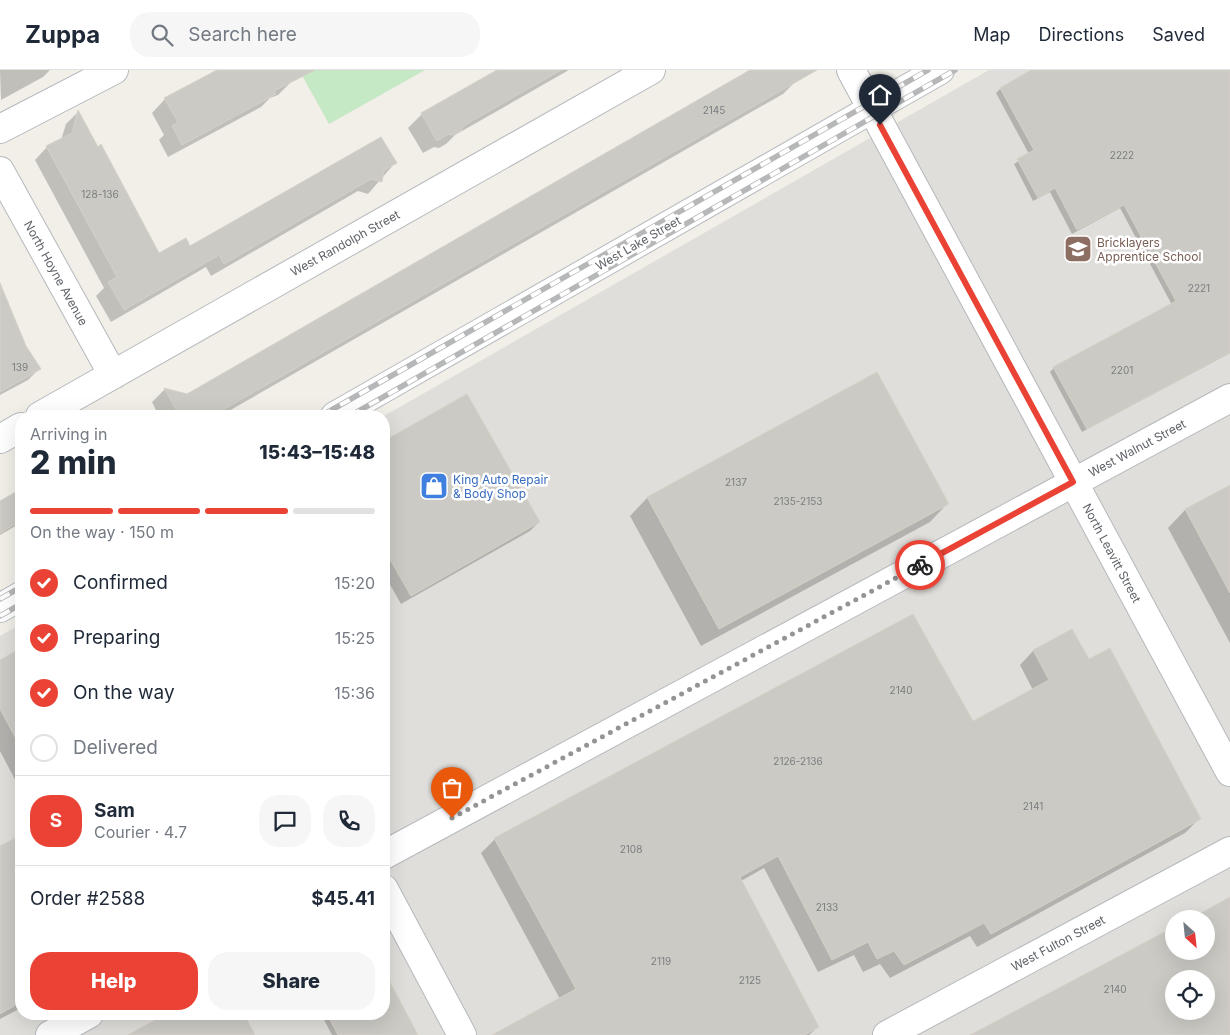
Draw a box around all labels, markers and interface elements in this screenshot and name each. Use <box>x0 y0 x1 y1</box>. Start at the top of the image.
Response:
search box <box>130 12 480 57</box>
text: Zuppa <box>25 20 100 49</box>
icon: search <box>148 21 176 49</box>
text: Search here <box>188 23 297 46</box>
text: Map <box>973 24 1011 45</box>
text: Directions <box>1039 24 1124 45</box>
text: Saved <box>1152 24 1205 45</box>
pin <box>859 74 901 125</box>
icon: home <box>866 81 894 109</box>
house number: 2145 <box>703 104 725 116</box>
house number: 2222 <box>1110 149 1134 161</box>
house number: 128-136 <box>81 188 119 200</box>
street label: West Randolph Street <box>288 207 402 279</box>
street label: West Lake Street <box>593 212 683 273</box>
street label: North Hoyne Avenue <box>21 218 91 328</box>
school or university icon: Bricklayers Apprentice School <box>1063 234 1093 264</box>
place label: Bricklayers Apprentice School <box>1097 235 1201 264</box>
house number: 2221 <box>1188 282 1210 294</box>
house number: 139 <box>12 361 28 373</box>
house number: 2201 <box>1111 364 1133 376</box>
street label: West Walnut Street <box>1086 416 1188 480</box>
text: Arriving in <box>30 424 107 444</box>
text: 15:43–15:48 <box>259 441 375 464</box>
text: 2 min <box>30 443 116 482</box>
shop icon: King Auto Repair & Body Shop <box>419 471 449 501</box>
place label: King Auto Repair & Body Shop <box>453 472 548 501</box>
house number: 2137 <box>725 476 747 488</box>
house number: 2135-2153 <box>773 495 823 507</box>
street label: North Leavitt Street <box>1079 501 1145 605</box>
text: On the way · 150 m <box>30 522 174 542</box>
courier <box>895 540 945 590</box>
icon: bike <box>906 551 934 579</box>
icon: check <box>30 569 58 597</box>
text: Confirmed <box>73 571 168 594</box>
text: 15:20 <box>334 573 375 593</box>
icon: check <box>30 624 58 652</box>
text: Preparing <box>73 626 160 649</box>
text: 15:25 <box>335 628 375 648</box>
icon: check <box>30 679 58 707</box>
text: On the way <box>73 681 175 704</box>
text: 15:36 <box>334 683 375 703</box>
house number: 2140 <box>890 684 912 696</box>
text: Delivered <box>73 736 158 759</box>
house number: 2126-2136 <box>773 755 823 767</box>
pin <box>431 767 473 818</box>
icon: bag <box>438 774 466 802</box>
button: chat <box>259 795 311 847</box>
button: phone <box>323 795 375 847</box>
text: Sam <box>94 799 135 822</box>
house number: 2141 <box>1023 800 1043 812</box>
text: S <box>50 809 62 832</box>
text: Courier · 4.7 <box>94 822 187 842</box>
house number: 2108 <box>620 843 642 855</box>
text: Order #2588 <box>30 887 145 910</box>
text: $45.41 <box>311 887 375 910</box>
house number: 2133 <box>816 901 838 913</box>
north arrow <box>1165 910 1215 960</box>
map controls <box>1165 910 1215 1020</box>
street label: West Fulton Street <box>1009 912 1108 974</box>
button: Help <box>30 952 198 1010</box>
button: Share <box>208 952 375 1010</box>
house number: 2119 <box>651 955 671 967</box>
button: locate <box>1165 970 1215 1020</box>
house number: 2125 <box>739 974 761 986</box>
house number: 2140 <box>1104 983 1126 995</box>

